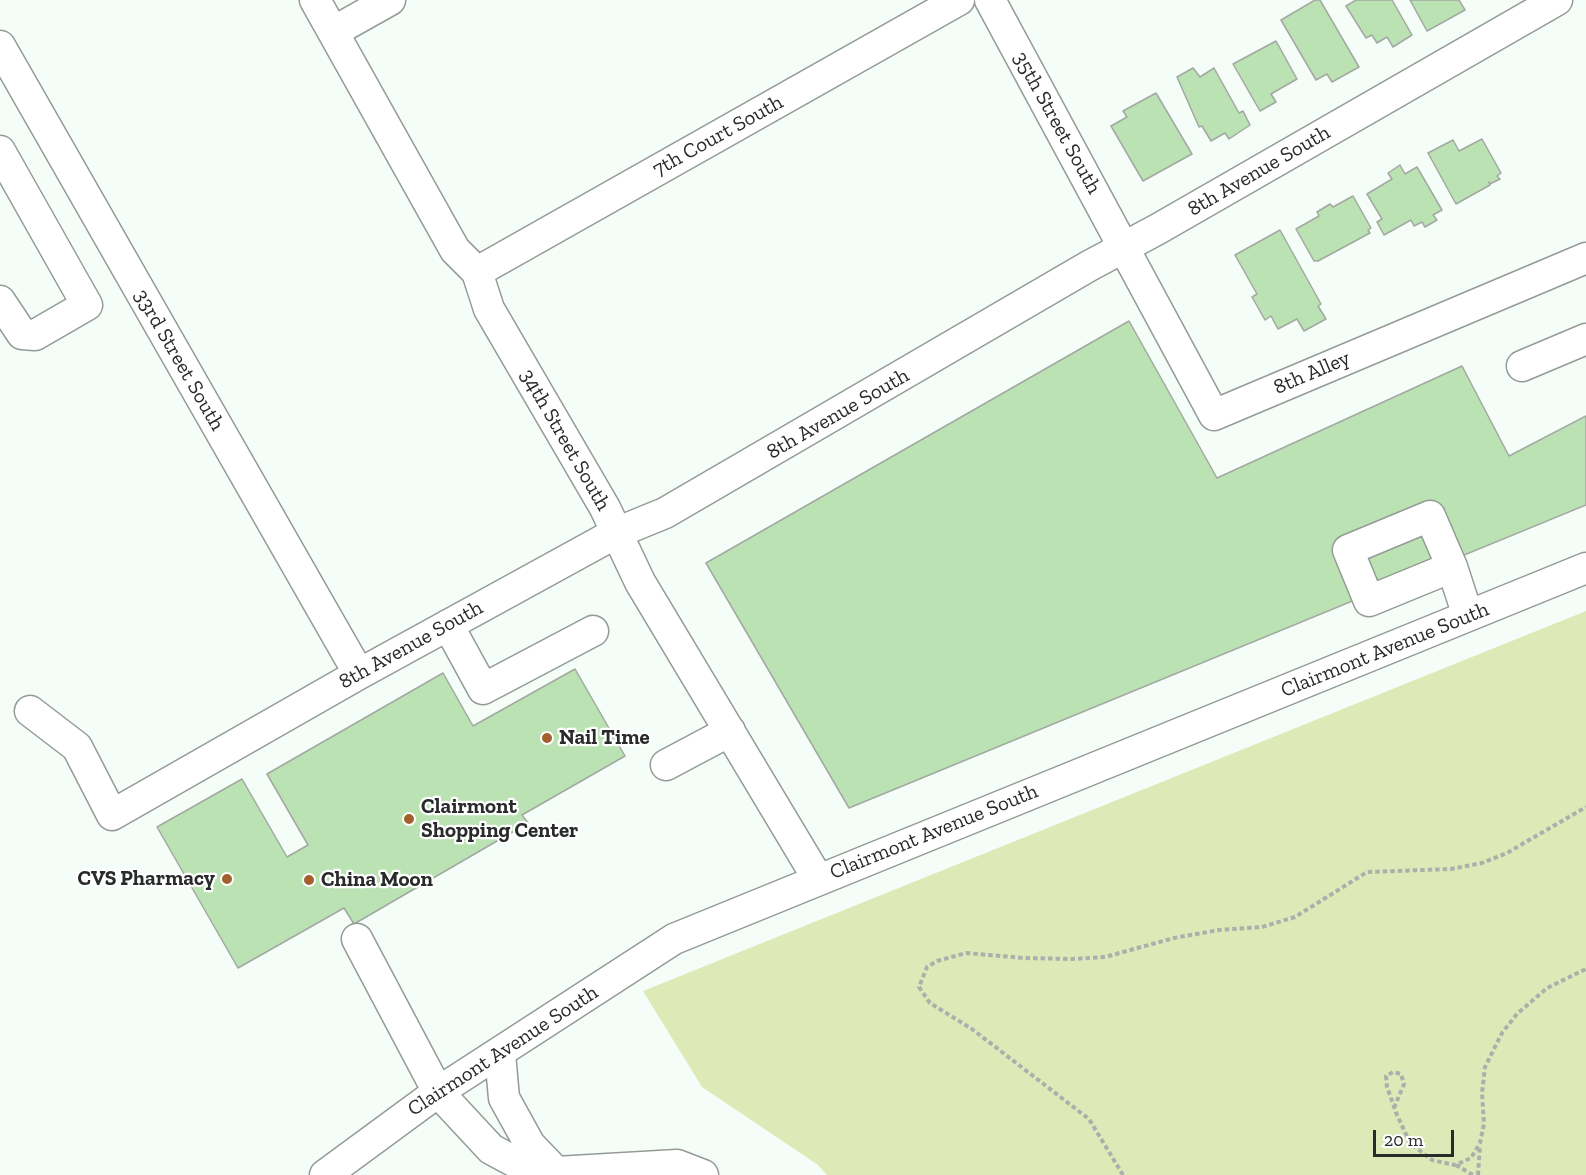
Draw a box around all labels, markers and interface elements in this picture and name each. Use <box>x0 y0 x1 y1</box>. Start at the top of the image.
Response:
street label: 35th Street South <box>1008 47 1106 199</box>
street label: 7th Court South <box>648 90 788 182</box>
street label: 8th Avenue South <box>1183 120 1335 222</box>
street label: 33rd Street South <box>128 285 230 435</box>
street label: 8th Alley <box>1270 346 1354 400</box>
street label: 8th Avenue South <box>762 363 914 465</box>
street label: 34th Street South <box>514 365 616 515</box>
street label: 8th Avenue South <box>335 595 487 695</box>
street label: Clairmont Avenue South <box>1277 597 1493 703</box>
place label: Nail Time <box>559 725 650 751</box>
marker: Nail Time <box>540 731 554 745</box>
street label: Clairmont Avenue South <box>826 779 1042 885</box>
place label: Clairmont Shopping Center <box>421 794 578 844</box>
marker: Clairmont Shopping Center <box>402 812 416 826</box>
place label: CVS Pharmacy <box>77 866 215 892</box>
place label: China Moon <box>321 867 433 893</box>
marker: CVS Pharmacy <box>220 872 234 886</box>
marker: China Moon <box>302 873 316 887</box>
street label: Clairmont Avenue South <box>403 980 603 1122</box>
scale bar <box>1376 1118 1457 1156</box>
text: 20 m <box>1384 1129 1423 1151</box>

